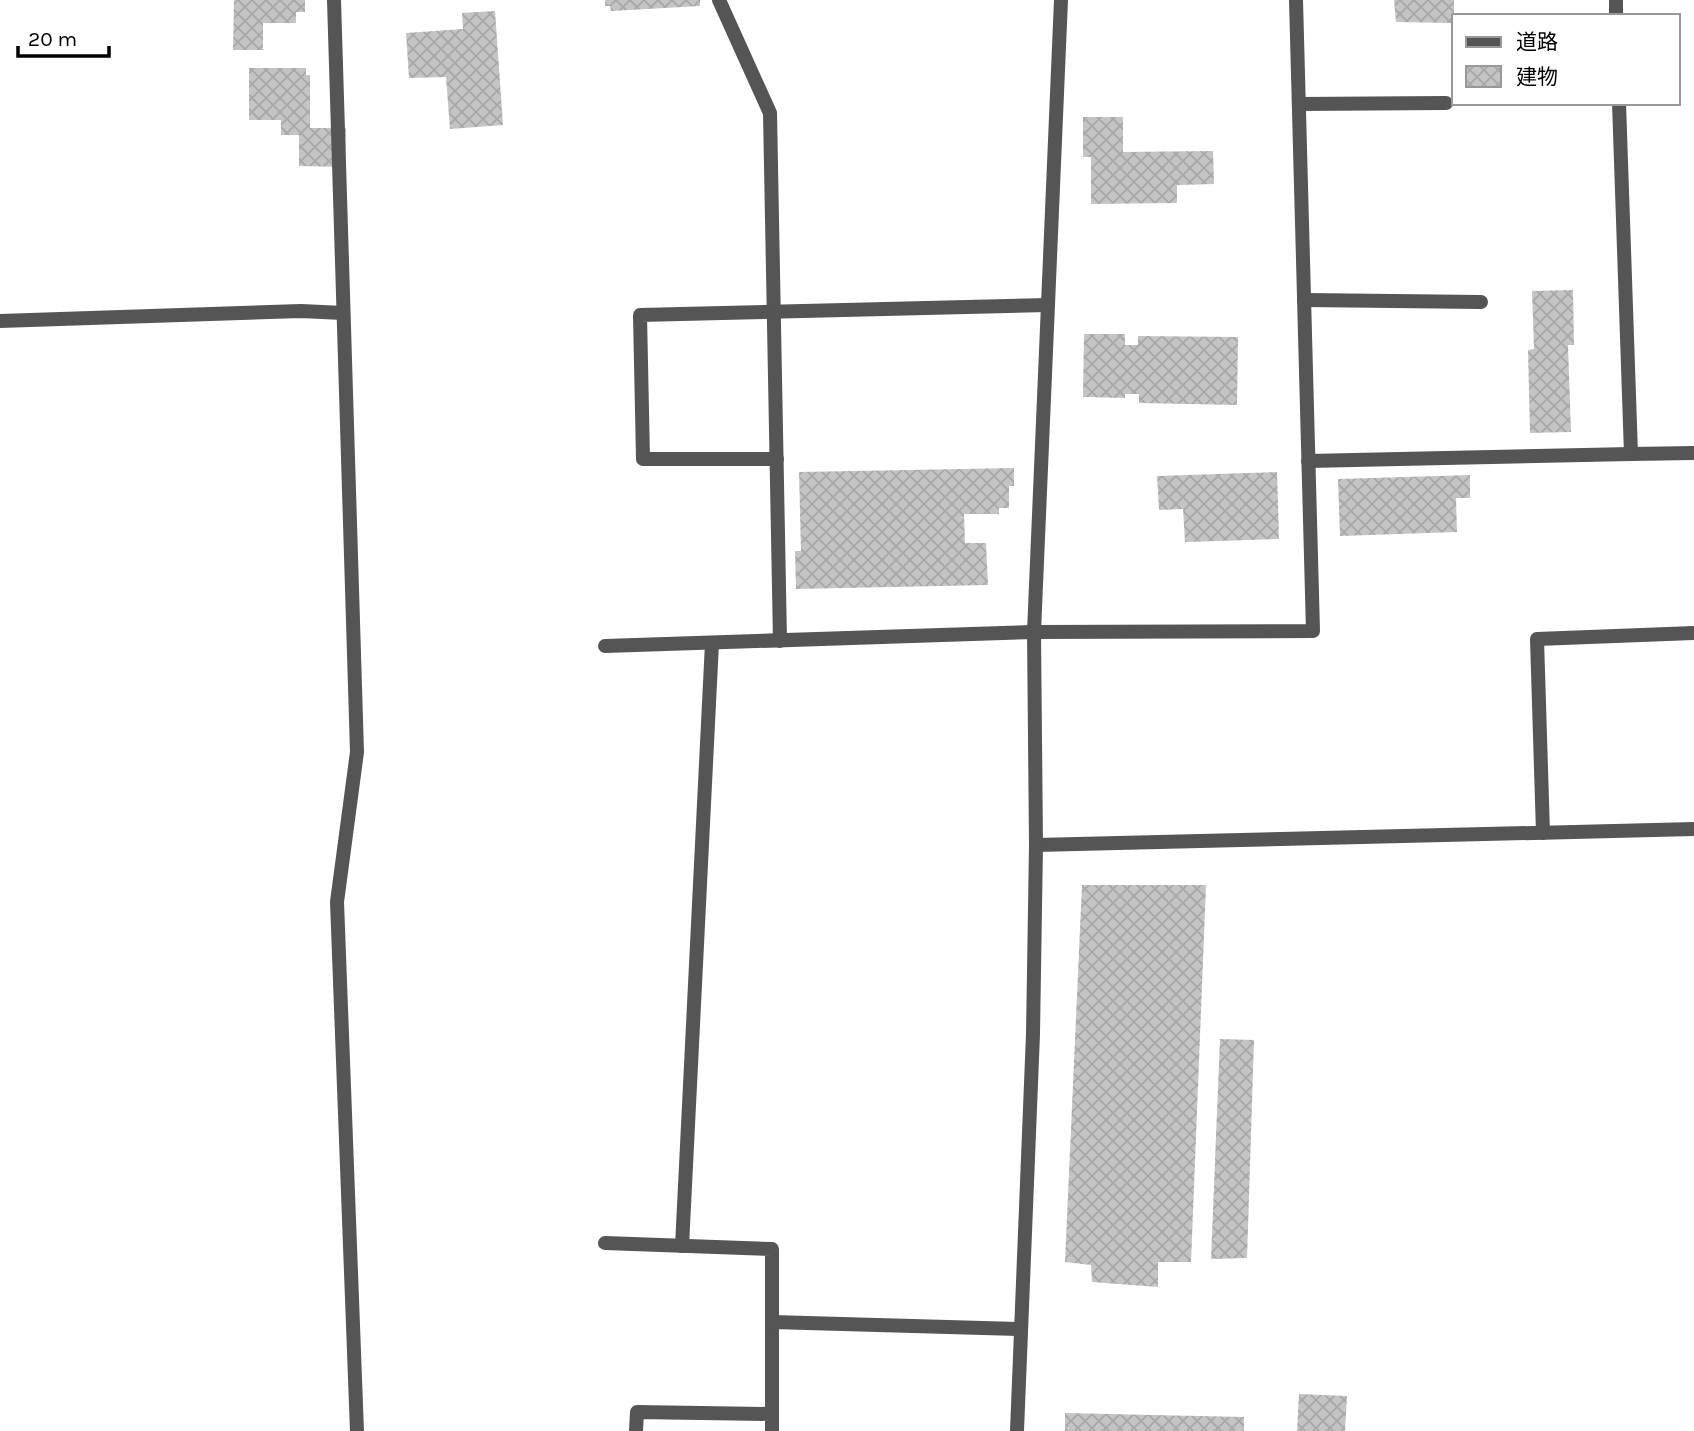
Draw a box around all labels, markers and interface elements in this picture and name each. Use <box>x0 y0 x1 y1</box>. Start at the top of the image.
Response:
scale bar <box>18 14 108 58</box>
legend <box>1452 14 1680 105</box>
text: 20 m <box>28 27 77 51</box>
text: 道路 <box>1516 30 1558 54</box>
text: 建物 <box>1516 65 1558 89</box>

